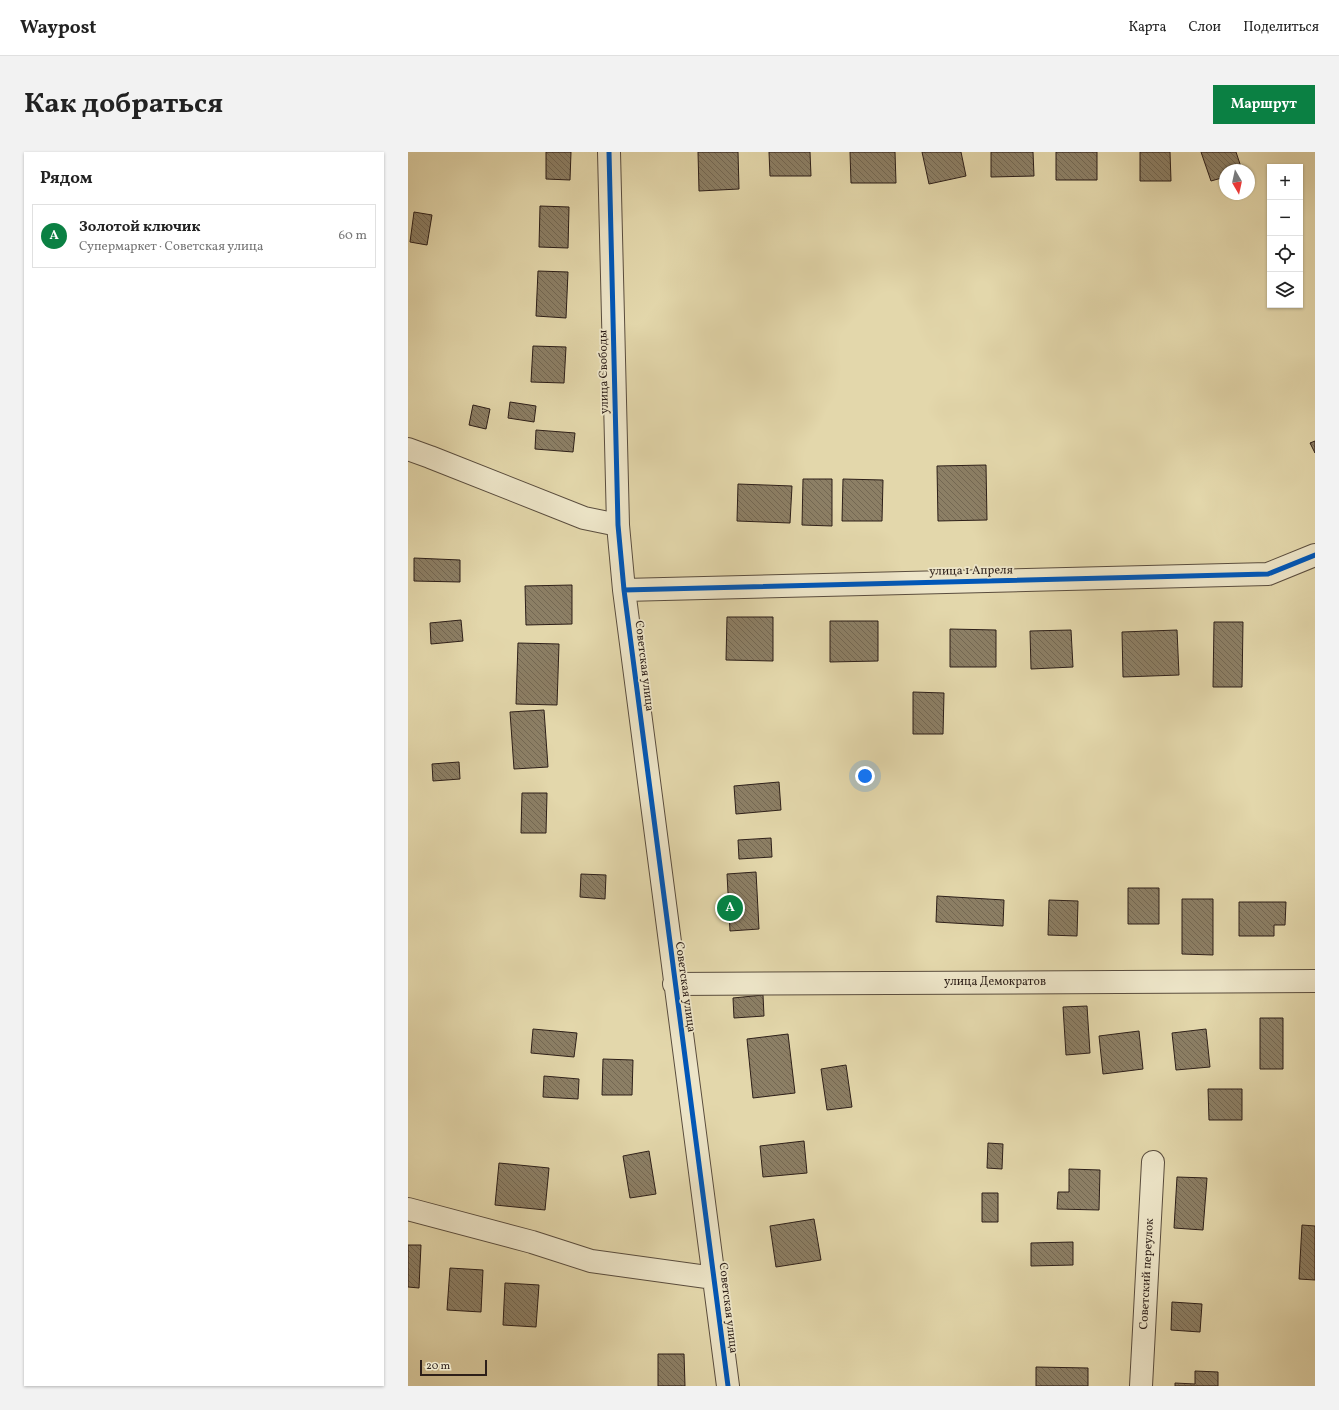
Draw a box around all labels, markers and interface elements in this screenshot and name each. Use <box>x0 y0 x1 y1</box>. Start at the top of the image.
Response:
text: Waypost <box>20 15 96 41</box>
text: Карта <box>1128 18 1166 37</box>
text: Слои <box>1188 18 1221 37</box>
text: Поделиться <box>1243 18 1319 37</box>
text: Как добраться <box>24 85 223 124</box>
button: Маршрут <box>1213 85 1315 124</box>
north arrow <box>1219 164 1255 200</box>
map controls <box>1267 164 1303 308</box>
button: + <box>1267 164 1303 200</box>
text: Рядом <box>40 167 93 190</box>
button: − <box>1267 200 1303 236</box>
text: Золотой ключик <box>79 217 200 238</box>
text: A <box>49 227 59 245</box>
text: 60 m <box>339 227 367 245</box>
button: locate <box>1267 236 1303 272</box>
text: Супермаркет · Советская улица <box>79 238 264 256</box>
button: layers <box>1267 272 1303 308</box>
street label: улица Свободы <box>595 329 613 414</box>
street label: улица 1 Апреля <box>929 562 1013 580</box>
street label: Советская улица <box>630 620 658 712</box>
your location <box>855 766 875 786</box>
pin: A <box>717 893 743 923</box>
street label: Советская улица <box>671 941 699 1033</box>
street label: улица Демократов <box>944 974 1046 990</box>
street label: Советский переулок <box>1136 1217 1158 1330</box>
street label: Советская улица <box>714 1262 742 1354</box>
scale bar <box>420 1358 487 1377</box>
text: 20 m <box>426 1359 450 1374</box>

